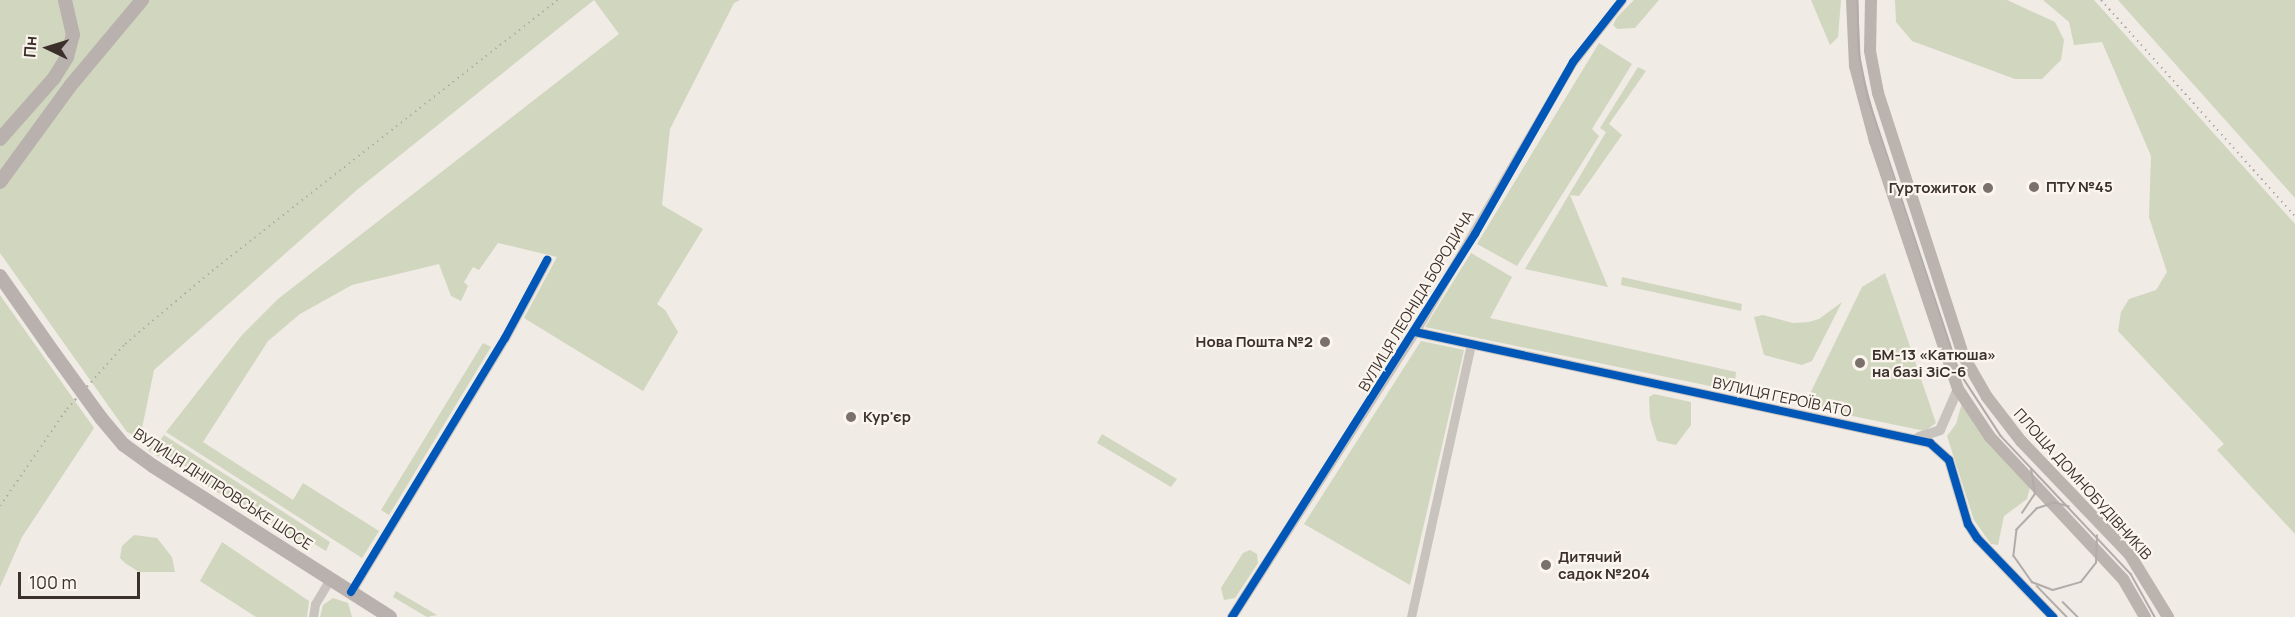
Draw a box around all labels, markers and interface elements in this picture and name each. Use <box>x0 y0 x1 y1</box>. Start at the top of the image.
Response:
north arrow <box>18 18 78 78</box>
text: Пн <box>18 35 42 58</box>
place label: ПТУ №45 <box>2046 178 2113 196</box>
place label: Гуртожиток <box>1889 179 1976 197</box>
marker: ПТУ №45 <box>2027 180 2041 194</box>
marker: Гуртожиток <box>1981 181 1995 195</box>
street label: ВУЛИЦЯ ЛЕОНІДА БОРОДИЧА <box>1355 207 1477 395</box>
place label: Нова Пошта №2 <box>1196 333 1313 351</box>
marker: Нова Пошта №2 <box>1318 335 1332 349</box>
place label: БМ-13 «Катюша» на базі ЗіС-6 <box>1872 345 1996 380</box>
marker: БМ-13 «Катюша» на базі ЗіС-6 <box>1853 356 1867 370</box>
street label: ВУЛИЦЯ ГЕРОЇВ АТО <box>1711 373 1853 421</box>
street label: ПЛОЩА ДОМНОБУДІВНИКІВ <box>2010 405 2156 563</box>
place label: Кур'єр <box>863 408 911 426</box>
marker: Кур'єр <box>844 410 858 424</box>
street label: ВУЛИЦЯ ДНІПРОВСЬКЕ ШОСЕ <box>130 424 316 554</box>
place label: Дитячий садок №204 <box>1558 547 1650 582</box>
marker: Дитячий садок №204 <box>1539 558 1553 572</box>
scale bar <box>21 560 142 598</box>
text: 100 m <box>29 570 77 594</box>

